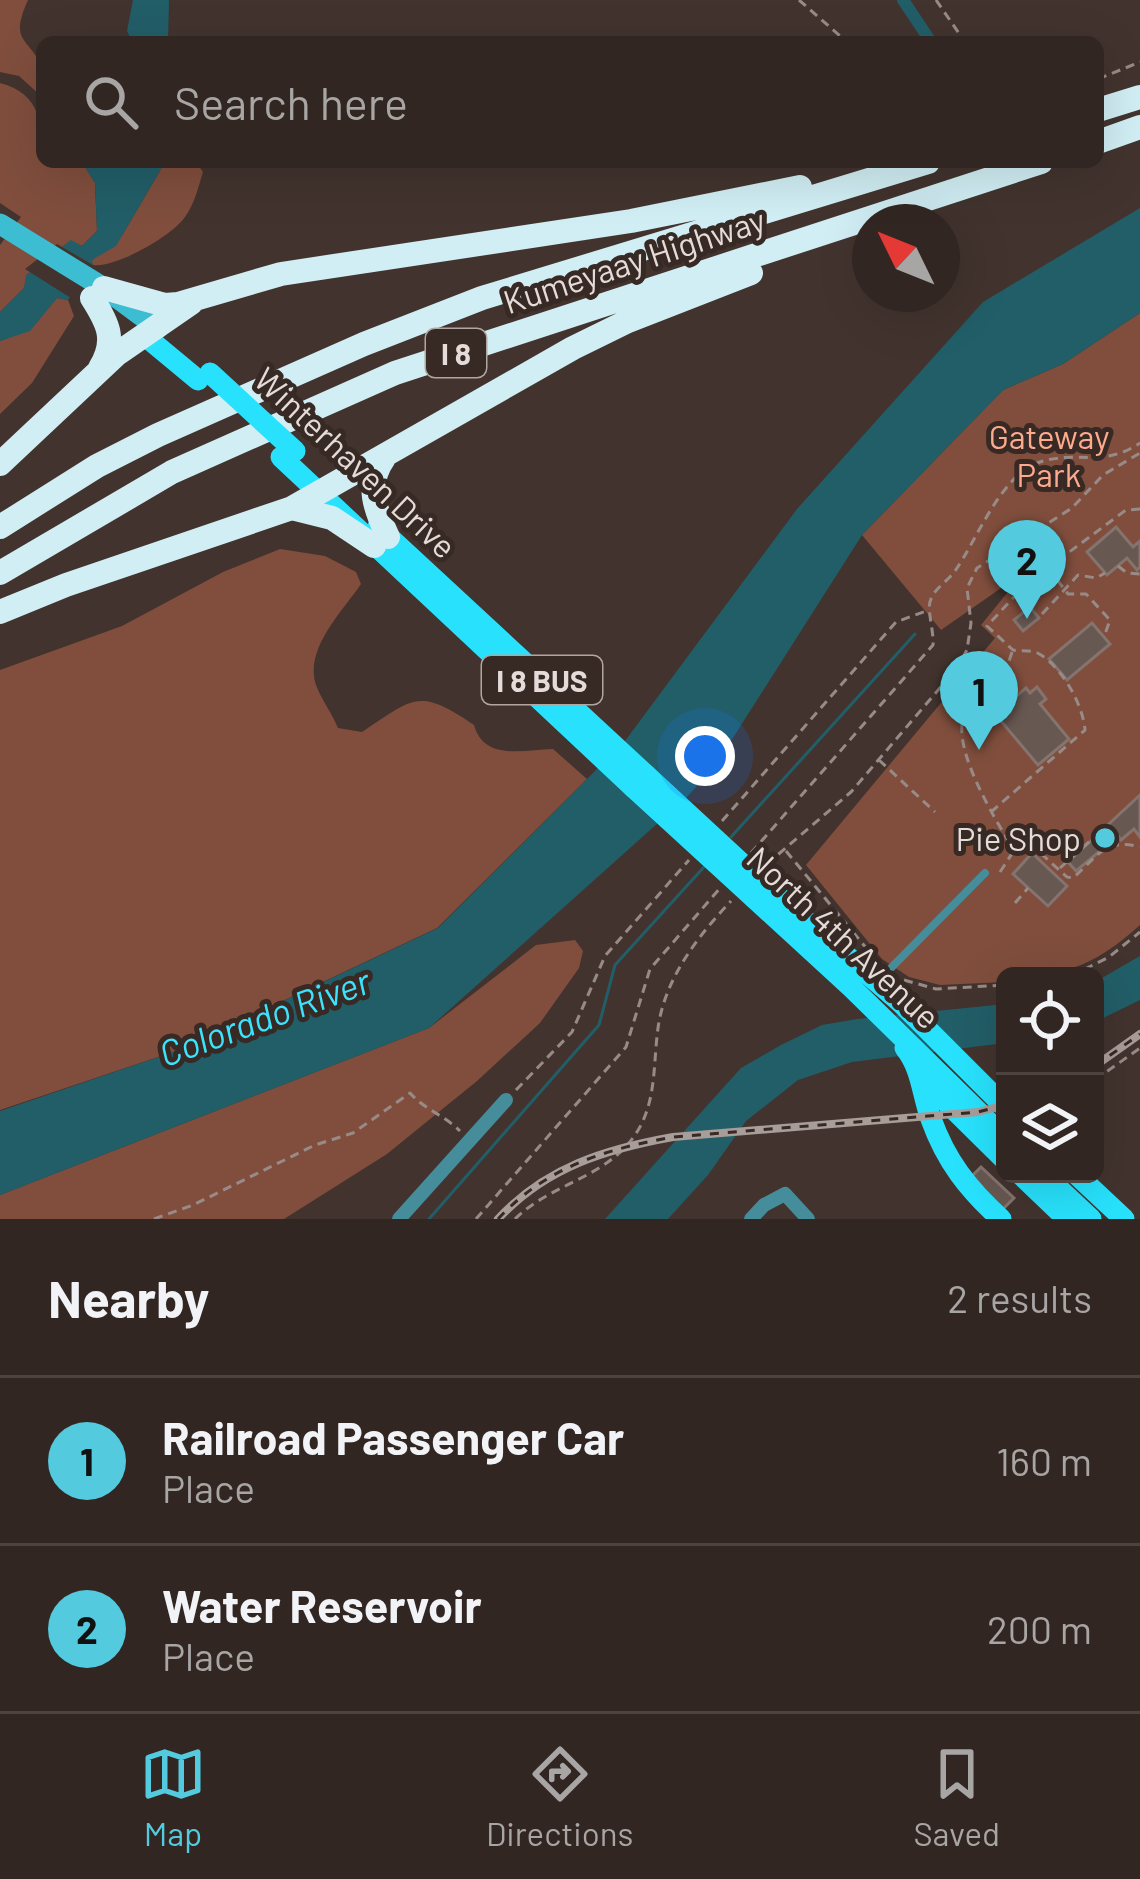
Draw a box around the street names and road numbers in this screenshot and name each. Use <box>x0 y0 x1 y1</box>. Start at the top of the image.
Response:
street label: Kumeyaay Highway <box>498 199 770 321</box>
road number: I 8 <box>426 329 486 377</box>
street label: Winterhaven Drive <box>247 358 465 566</box>
road number: I 8 BUS <box>482 656 602 704</box>
street label: North 4th Avenue <box>739 838 949 1036</box>

